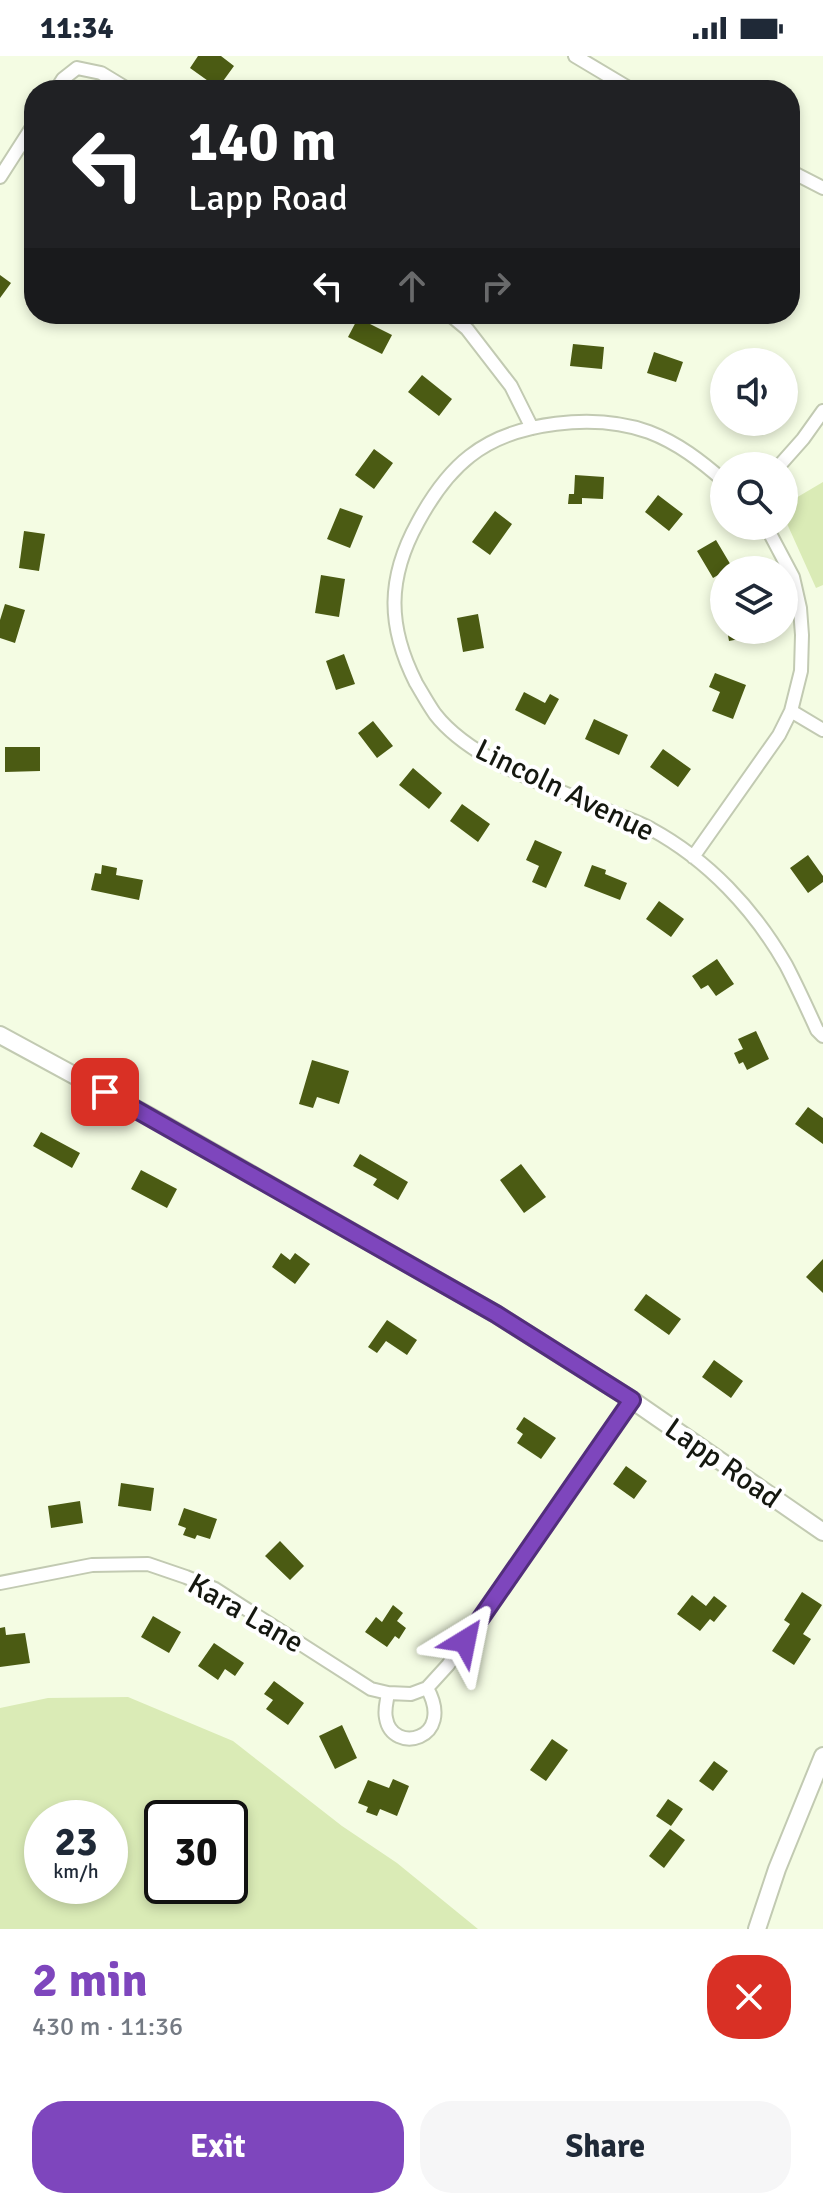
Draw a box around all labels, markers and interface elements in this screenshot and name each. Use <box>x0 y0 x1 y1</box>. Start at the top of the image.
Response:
text: 11:34 <box>40 10 114 47</box>
text: 140 m <box>188 107 336 176</box>
icon: left <box>56 112 160 216</box>
text: Lapp Road <box>188 176 348 221</box>
icon: left <box>306 264 350 308</box>
icon: ahead <box>390 264 434 308</box>
icon: right <box>474 264 518 308</box>
map controls <box>710 348 798 644</box>
button: sound <box>710 348 798 436</box>
button: search <box>710 452 798 540</box>
button: layers <box>710 556 798 644</box>
street label: Lincoln Avenue <box>469 731 660 850</box>
pin <box>71 1058 139 1126</box>
icon: arrive <box>83 1070 127 1114</box>
street label: Lapp Road <box>658 1410 788 1517</box>
street label: Kara Lane <box>181 1565 310 1661</box>
position arrow <box>423 1599 507 1683</box>
speed limit sign: 30 <box>144 1800 248 1904</box>
text: 23 <box>54 1817 98 1867</box>
text: km/h <box>53 1859 99 1884</box>
text: 2 min <box>32 1951 148 2010</box>
button: close <box>707 1955 791 2039</box>
text: 430 m · 11:36 <box>32 2011 183 2043</box>
button: Exit <box>32 2101 404 2193</box>
button: Share <box>420 2101 791 2193</box>

